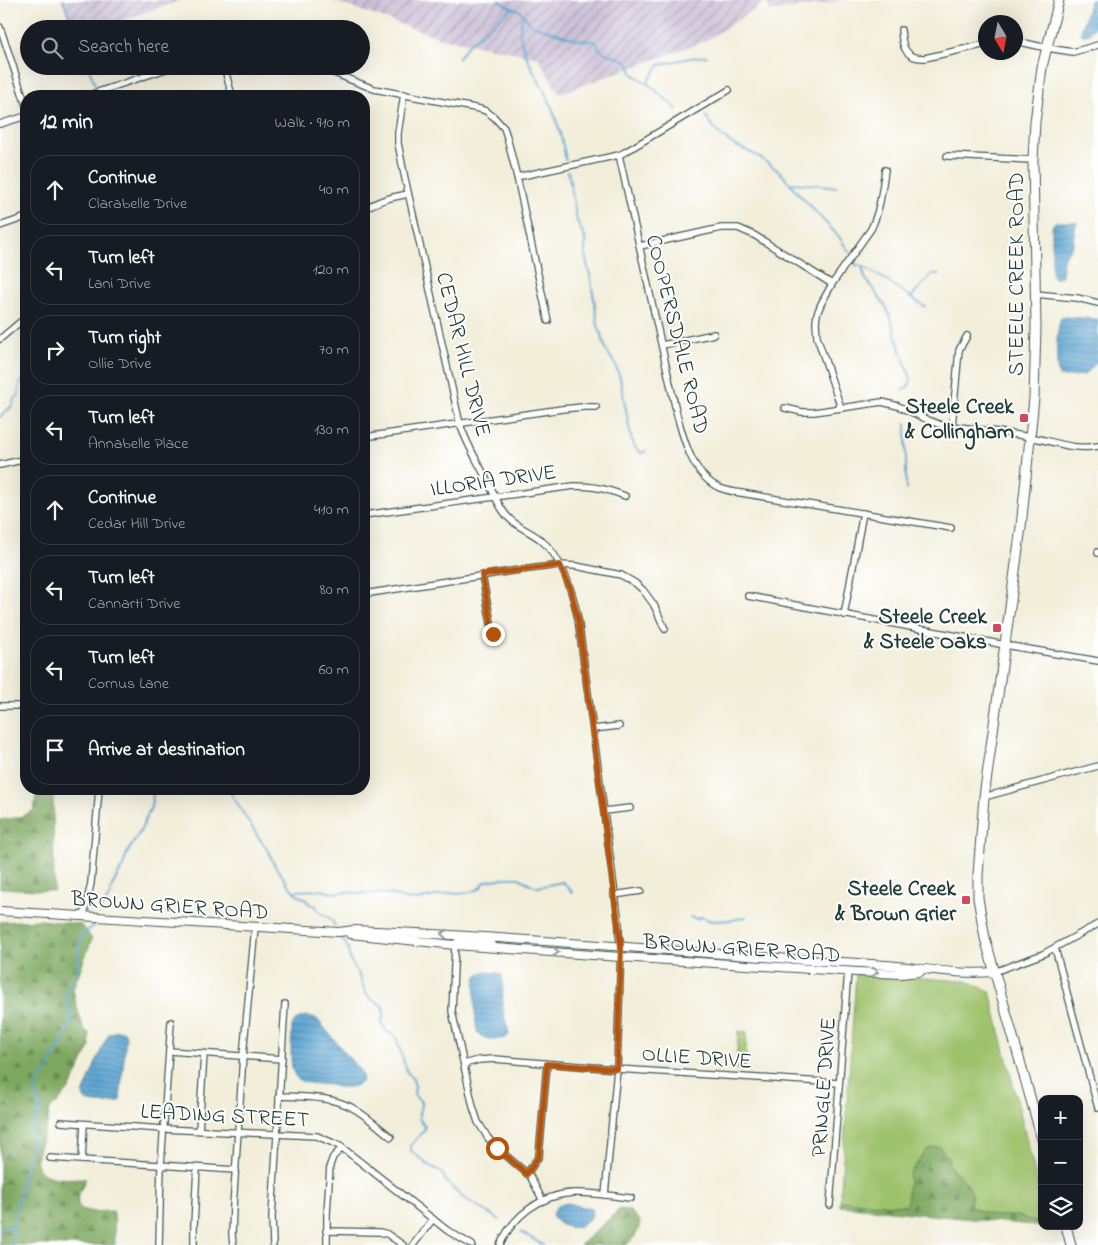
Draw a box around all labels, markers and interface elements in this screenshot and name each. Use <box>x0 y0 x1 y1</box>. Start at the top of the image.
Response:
north arrow <box>978 15 1023 60</box>
search box <box>20 20 370 75</box>
icon: search <box>38 34 66 62</box>
text: Search here <box>78 34 169 61</box>
text: 12 min <box>40 108 93 138</box>
text: Walk · 910 m <box>275 111 350 135</box>
text: Continue <box>88 165 156 192</box>
street label: STEELE CREEK ROAD <box>1002 172 1034 376</box>
icon: ahead <box>41 176 69 204</box>
text: 40 m <box>319 178 349 202</box>
text: Clarabelle Drive <box>88 192 187 216</box>
street label: COOPERSDALE ROAD <box>636 232 716 438</box>
text: Turn left <box>88 245 155 272</box>
icon: left <box>41 256 69 284</box>
text: 120 m <box>313 258 349 282</box>
street label: CEDAR HILL DRIVE <box>426 269 498 440</box>
text: Lani Drive <box>88 272 151 296</box>
text: Turn right <box>88 325 161 352</box>
icon: right <box>41 336 69 364</box>
text: 70 m <box>319 338 349 362</box>
text: Ollie Drive <box>88 352 151 376</box>
place label: Steele Creek & Collingham <box>904 392 1015 450</box>
text: Turn left <box>88 405 155 432</box>
marker: Steele Creek & Collingham <box>1018 412 1030 424</box>
icon: left <box>41 416 69 444</box>
text: 130 m <box>314 418 349 442</box>
text: Annabelle Place <box>88 432 188 456</box>
street label: ILLORIA DRIVE <box>428 457 558 507</box>
text: Continue <box>88 485 156 512</box>
icon: ahead <box>41 496 69 524</box>
text: 410 m <box>314 498 349 522</box>
text: Cedar Hill Drive <box>88 512 186 536</box>
text: Turn left <box>88 565 155 592</box>
icon: left <box>41 576 69 604</box>
text: 80 m <box>320 578 349 602</box>
text: Cannarti Drive <box>88 592 180 616</box>
place label: Steele Creek & Steele Oaks <box>863 602 988 659</box>
marker: Steele Creek & Steele Oaks <box>991 622 1003 634</box>
route end <box>482 623 505 646</box>
text: Turn left <box>88 645 155 672</box>
icon: left <box>41 656 69 684</box>
text: 60 m <box>319 658 349 682</box>
text: Cornus Lane <box>88 672 169 696</box>
icon: arrive <box>41 736 69 764</box>
text: Arrive at destination <box>88 737 245 764</box>
place label: Steele Creek & Brown Grier <box>834 874 957 931</box>
street label: BROWN GRIER ROAD <box>69 884 270 930</box>
marker: Steele Creek & Brown Grier <box>960 894 972 906</box>
street label: BROWN GRIER ROAD <box>641 927 842 973</box>
one-way arrow <box>440 928 448 939</box>
one-way arrow <box>552 947 560 958</box>
one-way arrow <box>871 967 879 978</box>
street label: PRINGLE DRIVE <box>804 1016 846 1158</box>
street label: OLLIE DRIVE <box>641 1039 753 1079</box>
map controls <box>1038 1095 1083 1230</box>
button: + <box>1038 1095 1083 1140</box>
street label: LEADING STREET <box>140 1097 310 1137</box>
route start <box>486 1137 509 1160</box>
button: − <box>1038 1140 1083 1185</box>
button: layers <box>1038 1185 1083 1230</box>

